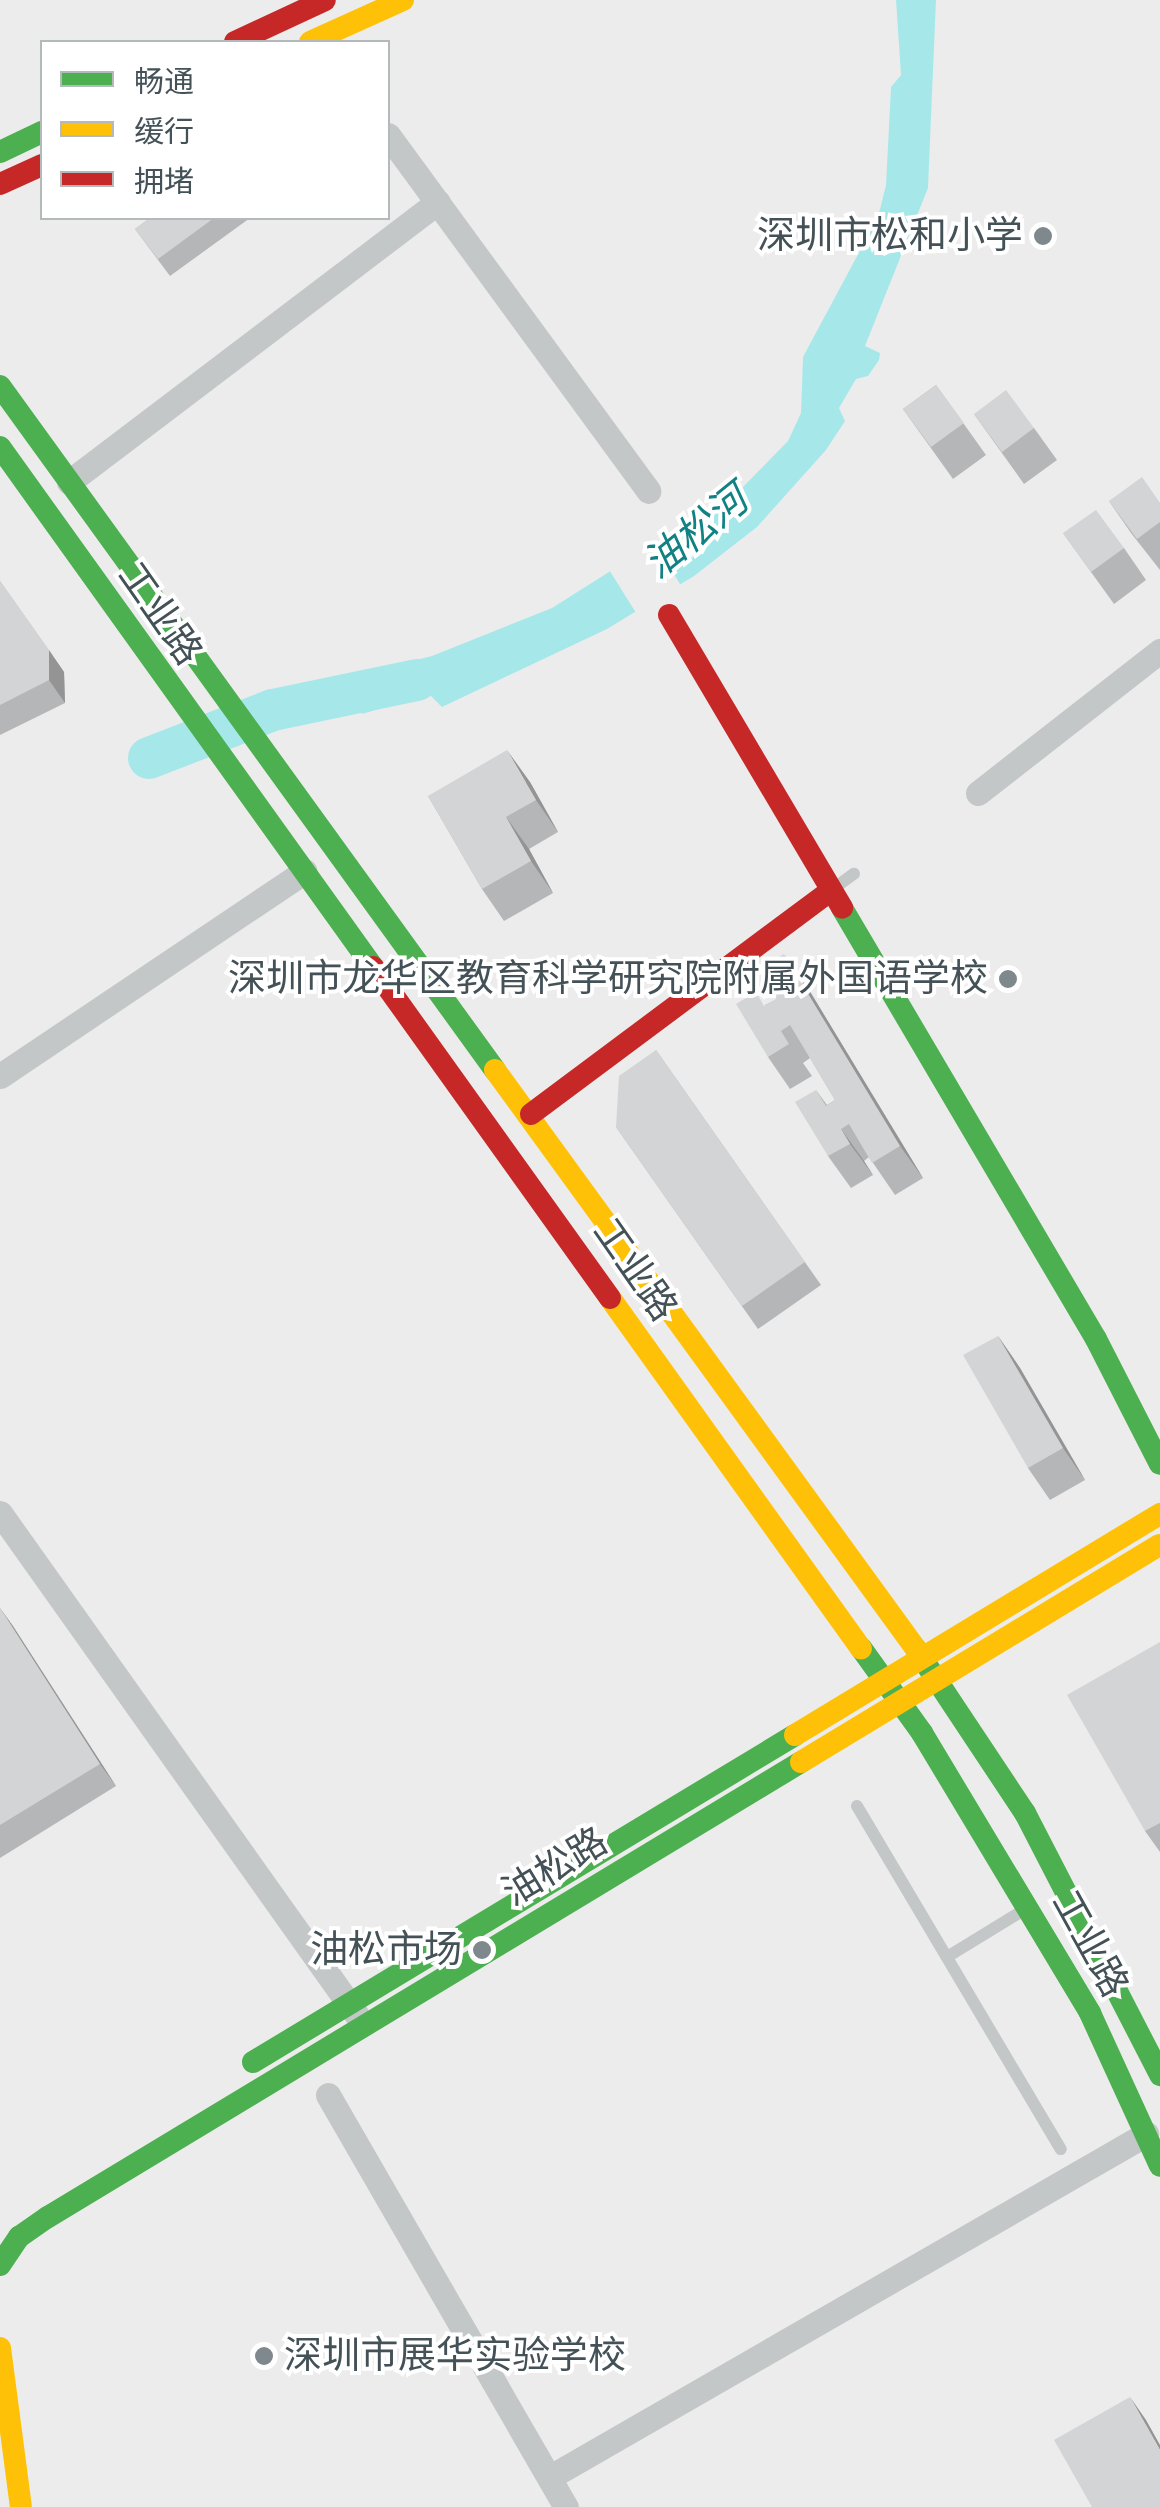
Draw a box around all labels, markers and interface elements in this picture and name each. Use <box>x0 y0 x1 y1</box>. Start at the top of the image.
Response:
legend <box>40 40 390 220</box>
text: 畅通 <box>134 64 194 101</box>
text: 缓行 <box>134 114 194 151</box>
text: 拥堵 <box>134 164 194 201</box>
place label: 深圳市松和小学 <box>757 213 1023 259</box>
marker: 深圳市松和小学 <box>1032 225 1054 247</box>
water label: 油松河 <box>634 476 758 588</box>
street label: 工业路 <box>109 554 211 674</box>
place label: 深圳市龙华区教育科学研究院附属外国语学校 <box>228 956 988 1002</box>
marker: 深圳市龙华区教育科学研究院附属外国语学校 <box>997 968 1019 990</box>
street label: 工业路 <box>584 1210 686 1330</box>
street label: 油松路 <box>494 1818 616 1916</box>
street label: 工业路 <box>1042 1883 1138 2005</box>
place label: 油松市场 <box>310 1927 462 1973</box>
marker: 油松市场 <box>471 1939 493 1961</box>
place label: 深圳市展华实验学校 <box>284 2333 626 2379</box>
marker: 深圳市展华实验学校 <box>253 2345 275 2367</box>

